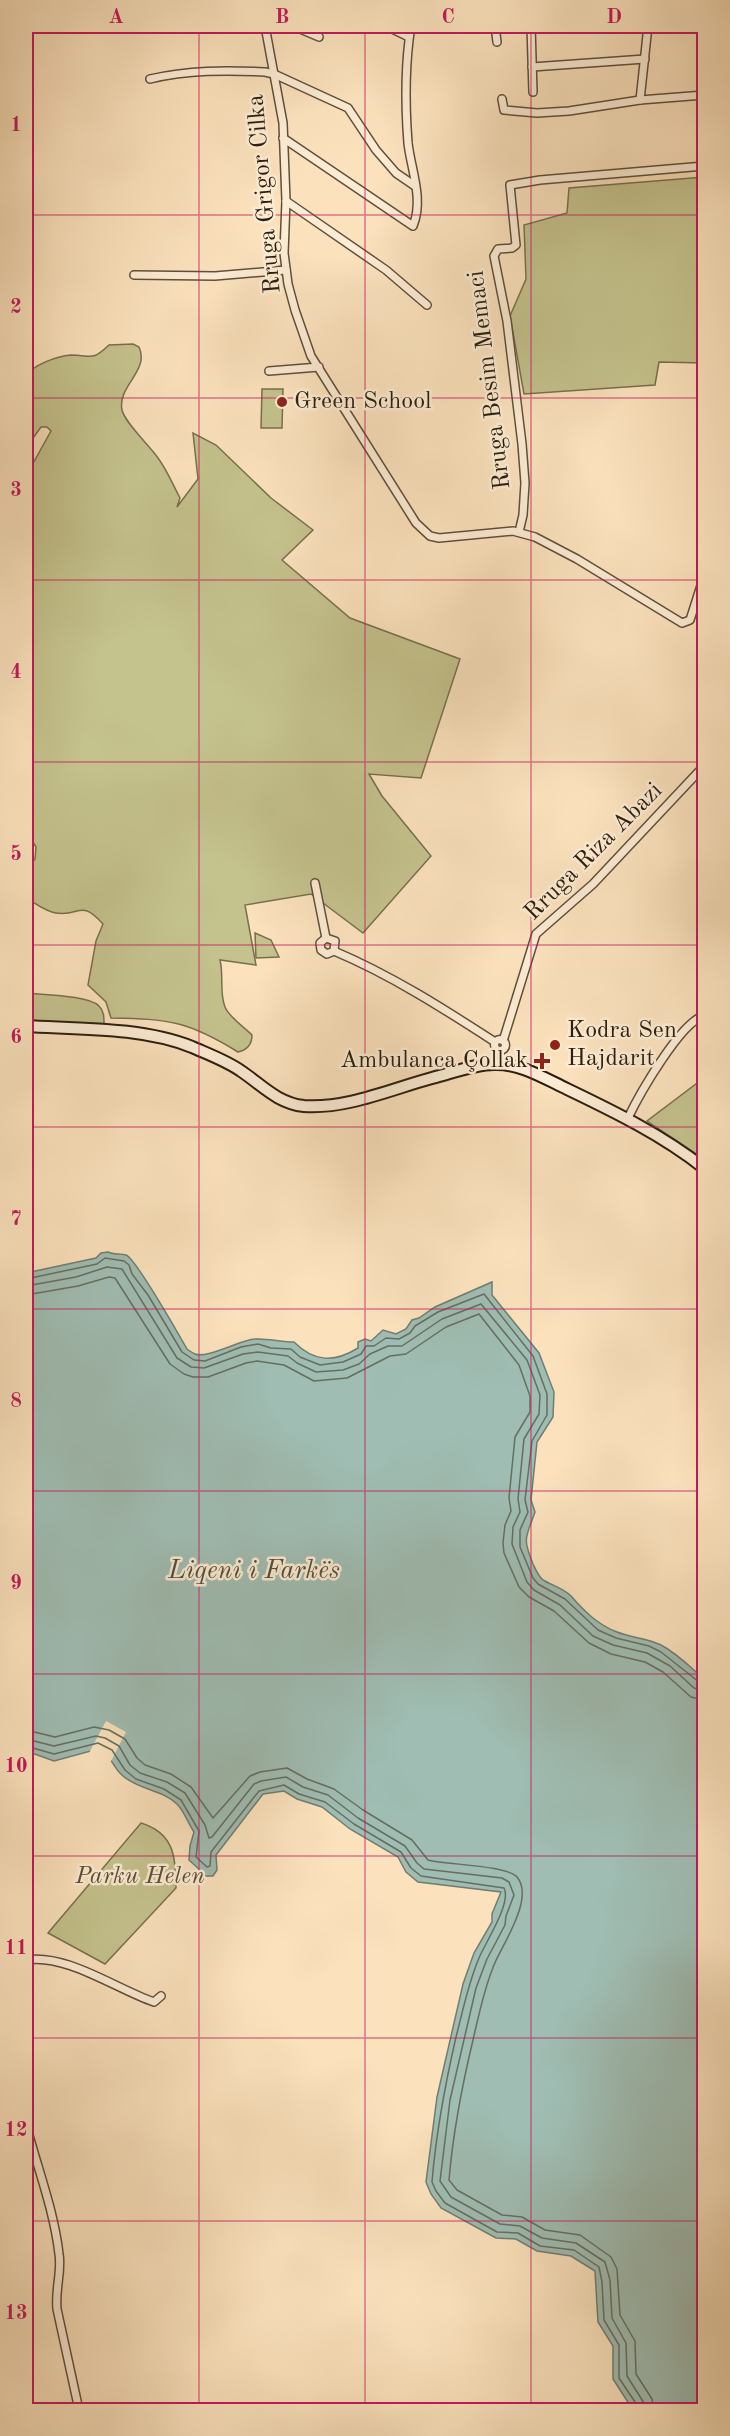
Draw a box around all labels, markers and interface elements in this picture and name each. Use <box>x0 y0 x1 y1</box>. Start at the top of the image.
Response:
text: A <box>108 8 124 28</box>
text: B <box>275 8 289 28</box>
text: C <box>441 8 455 28</box>
text: D <box>606 8 622 28</box>
street label: Rruga Grigor Cilka <box>244 93 286 295</box>
text: 1 <box>10 116 22 136</box>
street label: Rruga Besim Memaci <box>465 269 515 491</box>
text: 2 <box>10 298 22 318</box>
place label: Green School <box>294 390 432 414</box>
marker: Green School <box>275 395 289 409</box>
text: 3 <box>10 481 22 501</box>
text: 4 <box>10 663 22 683</box>
street label: Rruga Riza Abazi <box>521 779 667 925</box>
text: 5 <box>10 844 22 865</box>
place label: Kodra Sen Hajdarit <box>567 1019 677 1071</box>
text: 6 <box>10 1028 22 1048</box>
marker: Kodra Sen Hajdarit <box>548 1038 562 1052</box>
place label: Ambulanca Çollak <box>340 1049 528 1073</box>
marker: Ambulanca Çollak <box>533 1052 551 1070</box>
text: 7 <box>10 1210 22 1230</box>
text: 8 <box>10 1392 22 1412</box>
water label: Liqeni i Farkës <box>167 1558 340 1584</box>
text: 9 <box>10 1574 22 1594</box>
text: 10 <box>4 1757 28 1777</box>
park label: Parku Helen <box>74 1865 205 1889</box>
text: 11 <box>4 1939 28 1959</box>
text: 12 <box>4 2121 28 2141</box>
text: 13 <box>4 2304 28 2324</box>

